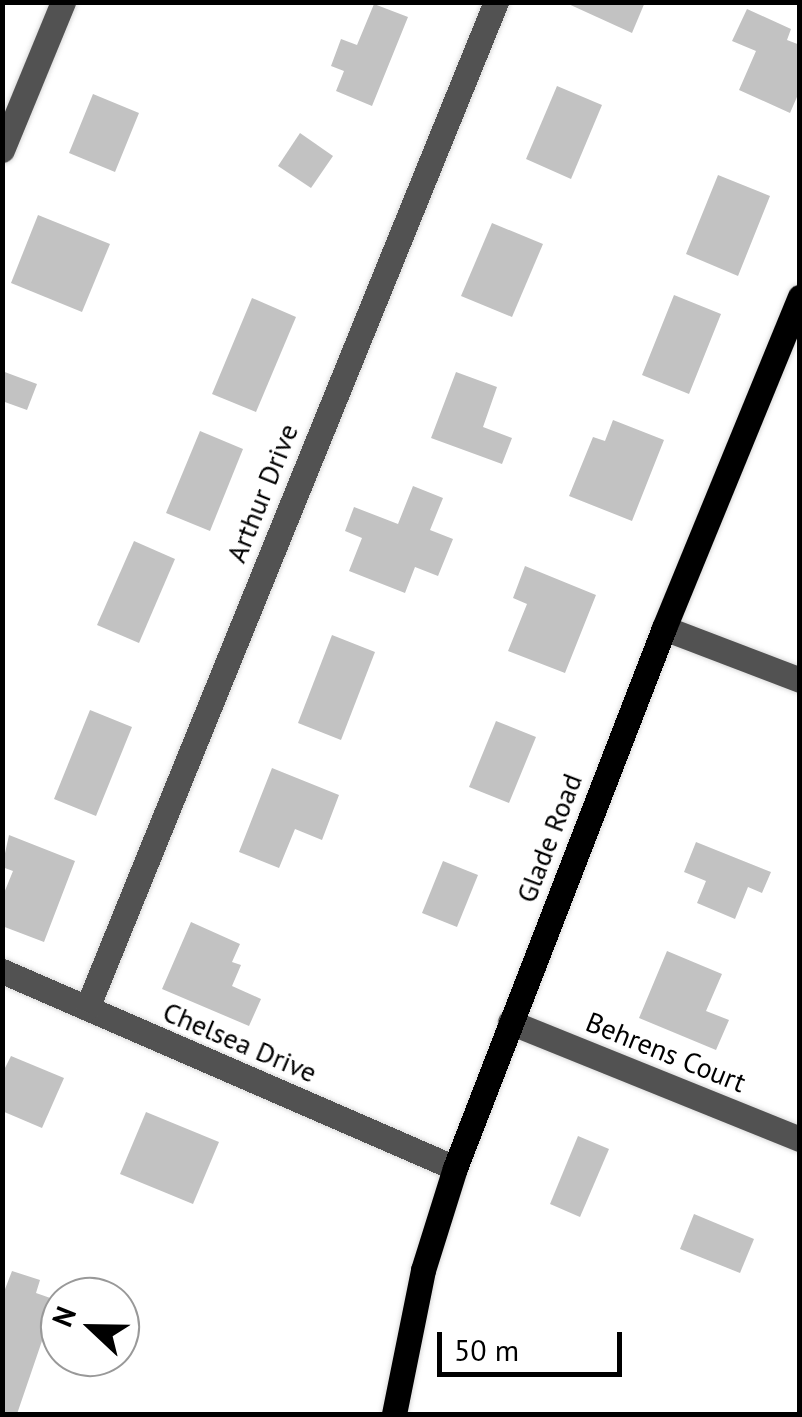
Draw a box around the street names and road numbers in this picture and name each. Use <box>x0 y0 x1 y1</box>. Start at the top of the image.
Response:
street label: Arthur Drive <box>219 419 305 567</box>
street label: Glade Road <box>509 769 589 907</box>
street label: Chelsea Drive <box>158 995 322 1089</box>
street label: Behrens Court <box>581 1005 751 1099</box>

